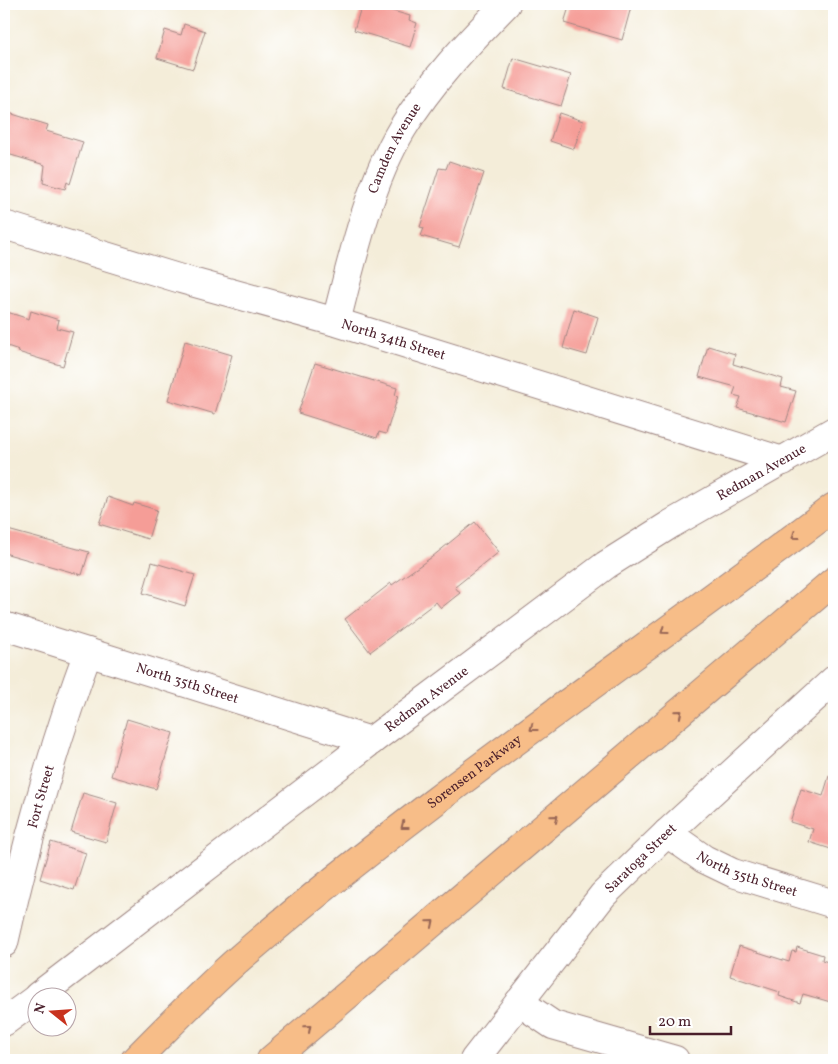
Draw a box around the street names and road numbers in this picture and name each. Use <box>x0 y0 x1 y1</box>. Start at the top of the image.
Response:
street label: Camden Avenue <box>364 99 426 196</box>
street label: North 34th Street <box>339 315 448 365</box>
street label: Redman Avenue <box>713 439 810 505</box>
street label: North 35th Street <box>134 658 241 708</box>
street label: Redman Avenue <box>381 661 473 737</box>
street label: Sorensen Parkway <box>423 730 526 813</box>
street label: Fort Street <box>23 763 59 830</box>
street label: Saratoga Street <box>601 819 681 898</box>
street label: North 35th Street <box>692 847 800 902</box>

